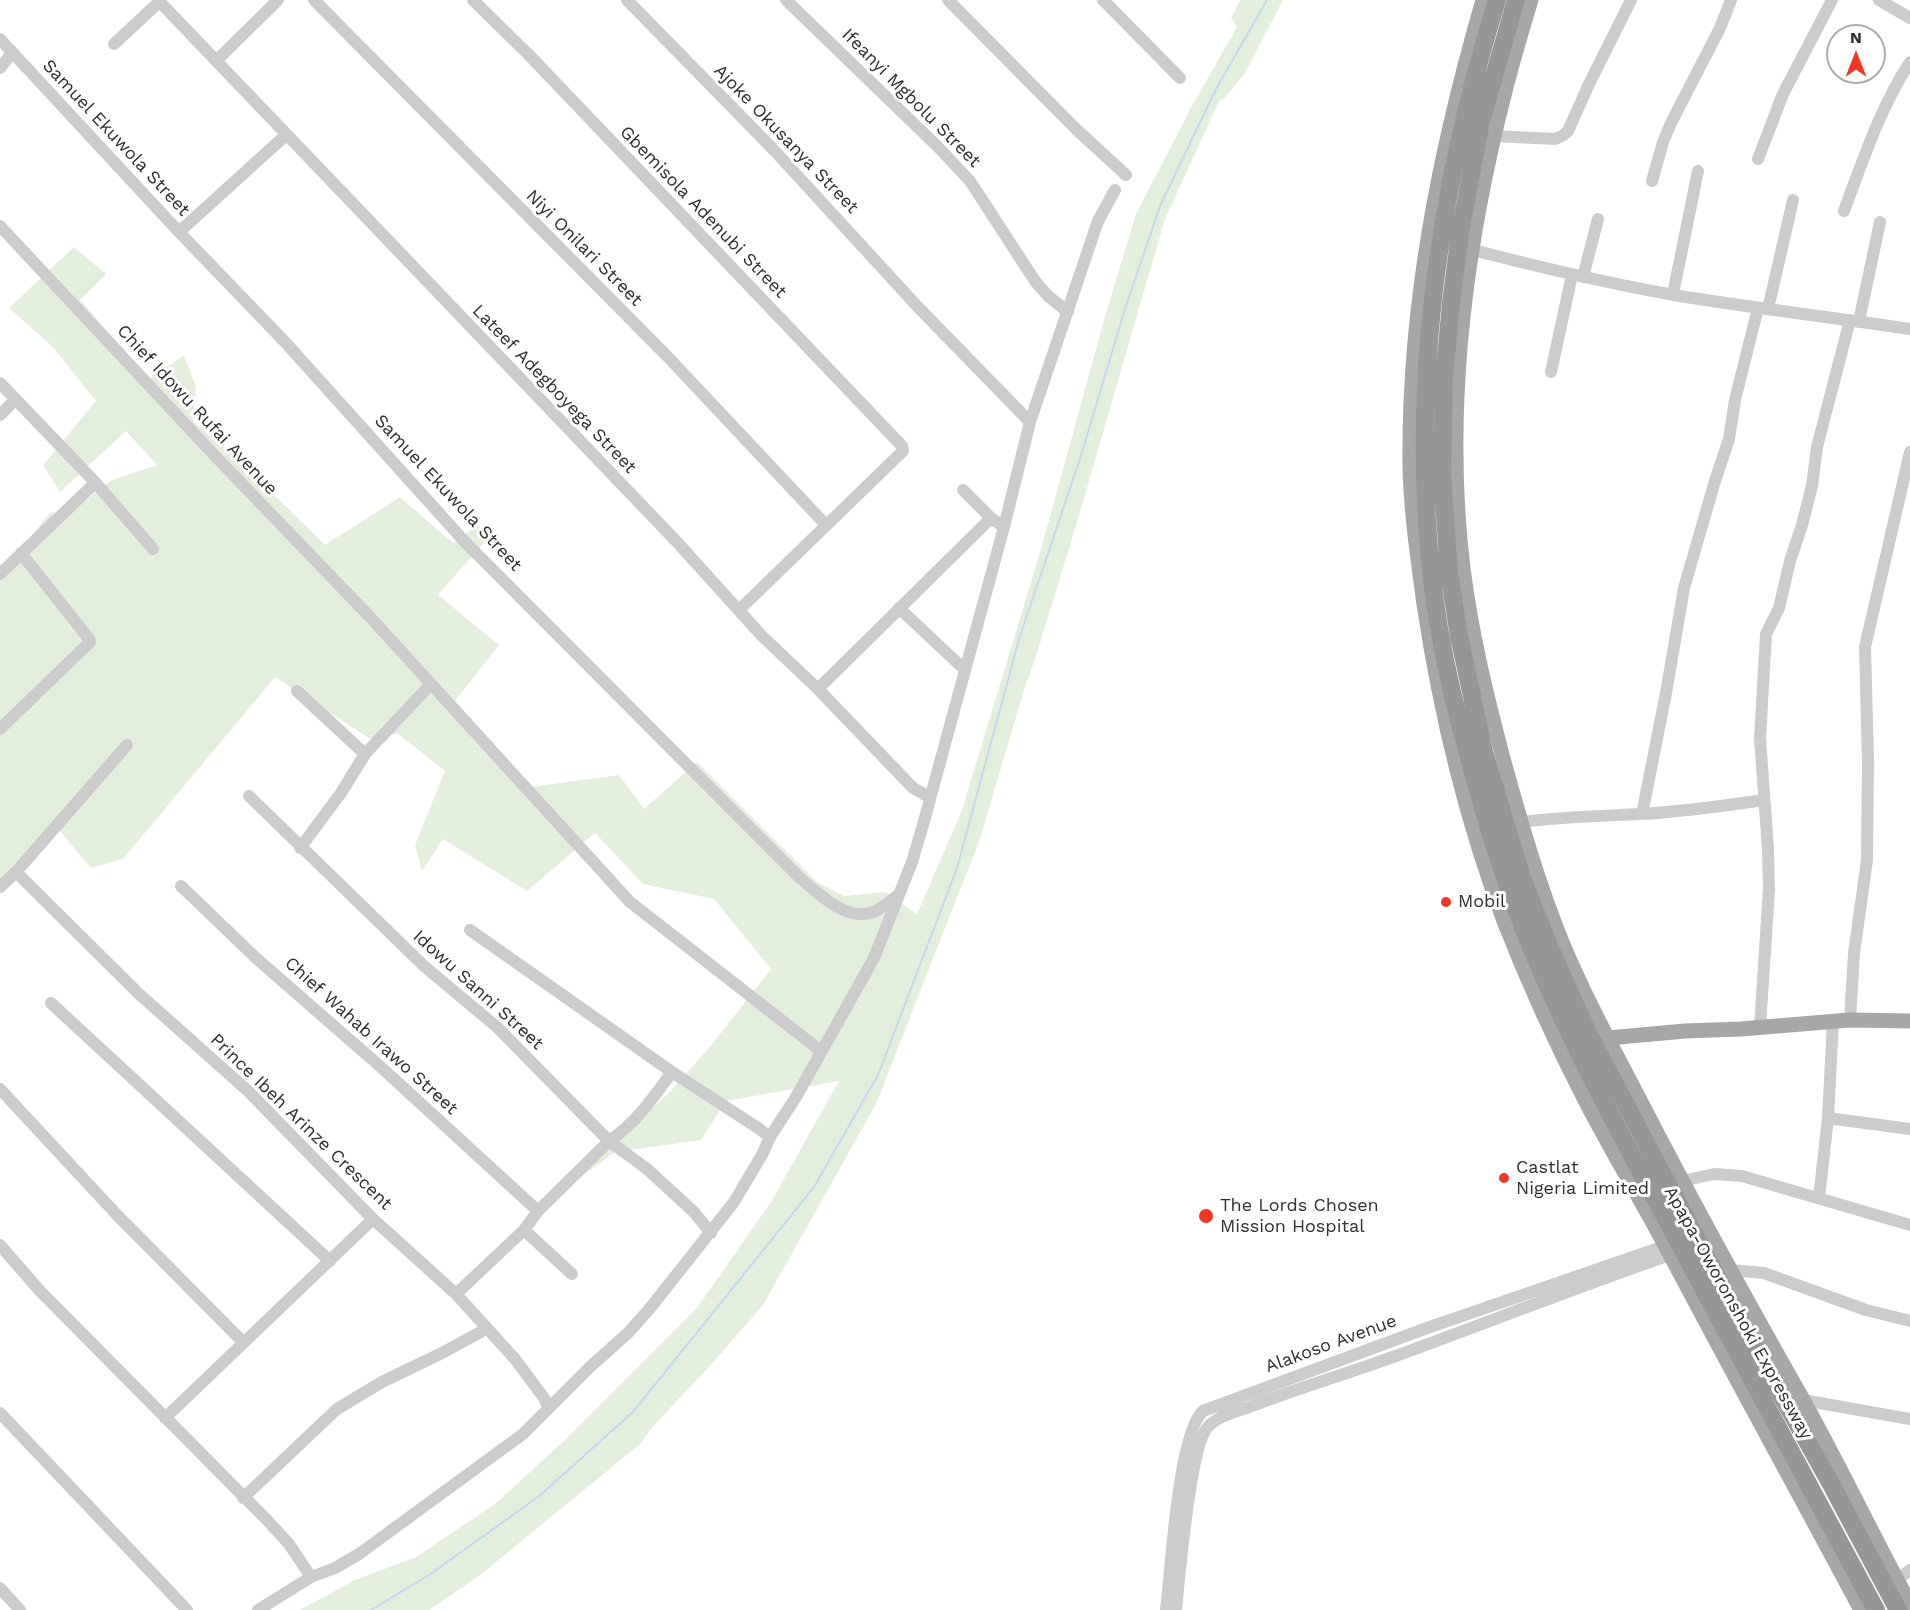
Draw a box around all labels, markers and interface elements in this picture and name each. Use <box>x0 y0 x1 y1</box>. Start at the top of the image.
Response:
street label: Ifeanyi Mgbolu Street <box>837 24 985 172</box>
north arrow <box>1826 24 1886 84</box>
text: N <box>1850 28 1862 47</box>
street label: Samuel Ekuwola Street <box>38 55 194 221</box>
street label: Ajoke Okusanya Street <box>709 60 863 218</box>
street label: Gbemisola Adenubi Street <box>615 121 791 303</box>
street label: Niyi Onilari Street <box>521 185 647 311</box>
street label: Lateef Adegboyega Street <box>468 300 640 478</box>
street label: Chief Idowu Rufai Avenue <box>112 320 282 500</box>
street label: Samuel Ekuwola Street <box>370 410 526 576</box>
place label: Mobil <box>1458 891 1506 913</box>
marker: Mobil <box>1439 895 1453 909</box>
street label: Idowu Sanni Street <box>408 926 548 1054</box>
street label: Chief Wahab Irawo Street <box>280 953 462 1119</box>
street label: Prince Ibeh Arinze Crescent <box>206 1029 396 1215</box>
place label: Castlat Nigeria Limited <box>1516 1157 1649 1200</box>
marker: Castlat Nigeria Limited <box>1497 1171 1511 1185</box>
street label: Apapa-Oworonshoki Expressway <box>1659 1183 1817 1443</box>
place label: The Lords Chosen Mission Hospital <box>1220 1195 1379 1238</box>
marker: The Lords Chosen Mission Hospital <box>1197 1207 1215 1225</box>
street label: Alakoso Avenue <box>1262 1310 1400 1378</box>

